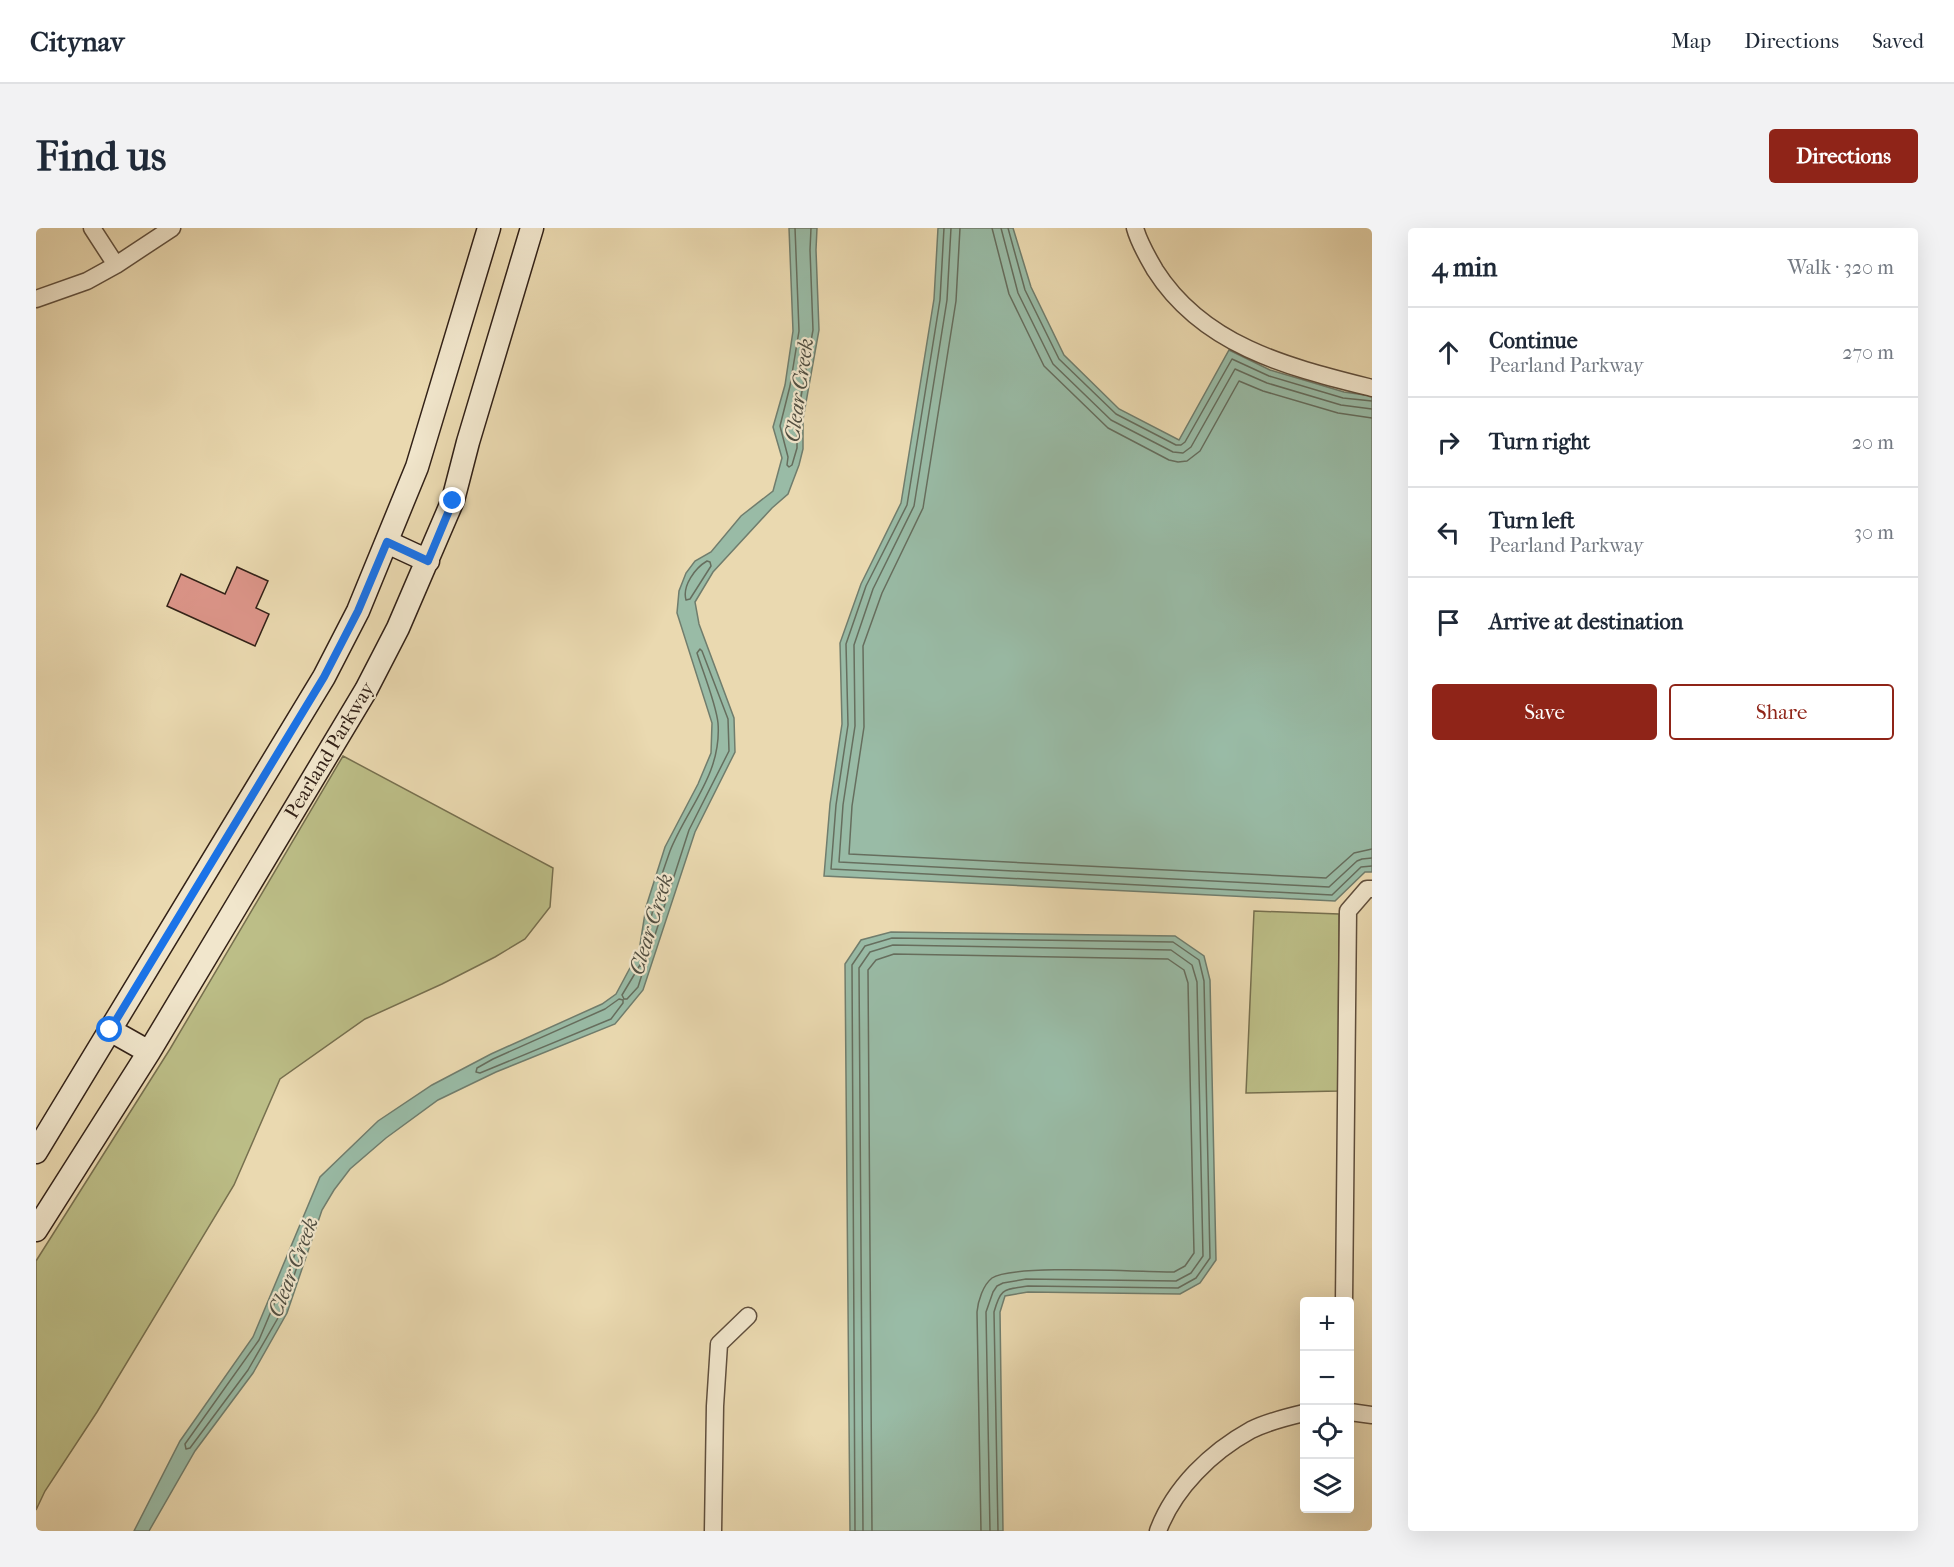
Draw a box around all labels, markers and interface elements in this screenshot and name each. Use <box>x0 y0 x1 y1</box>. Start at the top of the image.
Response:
text: Citynav <box>30 25 124 58</box>
text: Map <box>1671 29 1711 53</box>
text: Directions <box>1744 29 1839 53</box>
text: Saved <box>1872 29 1924 53</box>
button: Directions <box>1769 129 1918 183</box>
text: Find us <box>36 132 166 181</box>
text: 4 min <box>1432 252 1497 283</box>
text: Walk · 320 m <box>1788 256 1894 279</box>
text: Continue <box>1489 328 1578 354</box>
icon: ahead <box>1432 336 1465 369</box>
water label: Clear Creek <box>780 337 818 443</box>
text: 270 m <box>1842 341 1894 364</box>
text: Pearland Parkway <box>1489 354 1644 377</box>
icon: right <box>1432 426 1465 459</box>
text: Turn right <box>1489 429 1590 455</box>
text: 20 m <box>1852 431 1894 454</box>
route end <box>439 487 465 513</box>
text: Turn left <box>1489 508 1575 534</box>
icon: left <box>1432 516 1465 549</box>
text: 30 m <box>1854 521 1894 544</box>
text: Pearland Parkway <box>1489 534 1644 557</box>
icon: arrive <box>1432 606 1465 639</box>
text: Arrive at destination <box>1489 609 1683 635</box>
street label: Pearland Parkway <box>280 677 380 822</box>
button: Save <box>1432 684 1657 740</box>
button: Share <box>1669 684 1894 740</box>
water label: Clear Creek <box>624 871 678 977</box>
route start <box>96 1016 122 1042</box>
water label: Clear Creek <box>263 1214 323 1320</box>
map controls <box>1300 1297 1354 1513</box>
button: + <box>1300 1297 1354 1351</box>
button: − <box>1300 1351 1354 1405</box>
button: locate <box>1300 1405 1354 1459</box>
button: layers <box>1300 1459 1354 1513</box>

